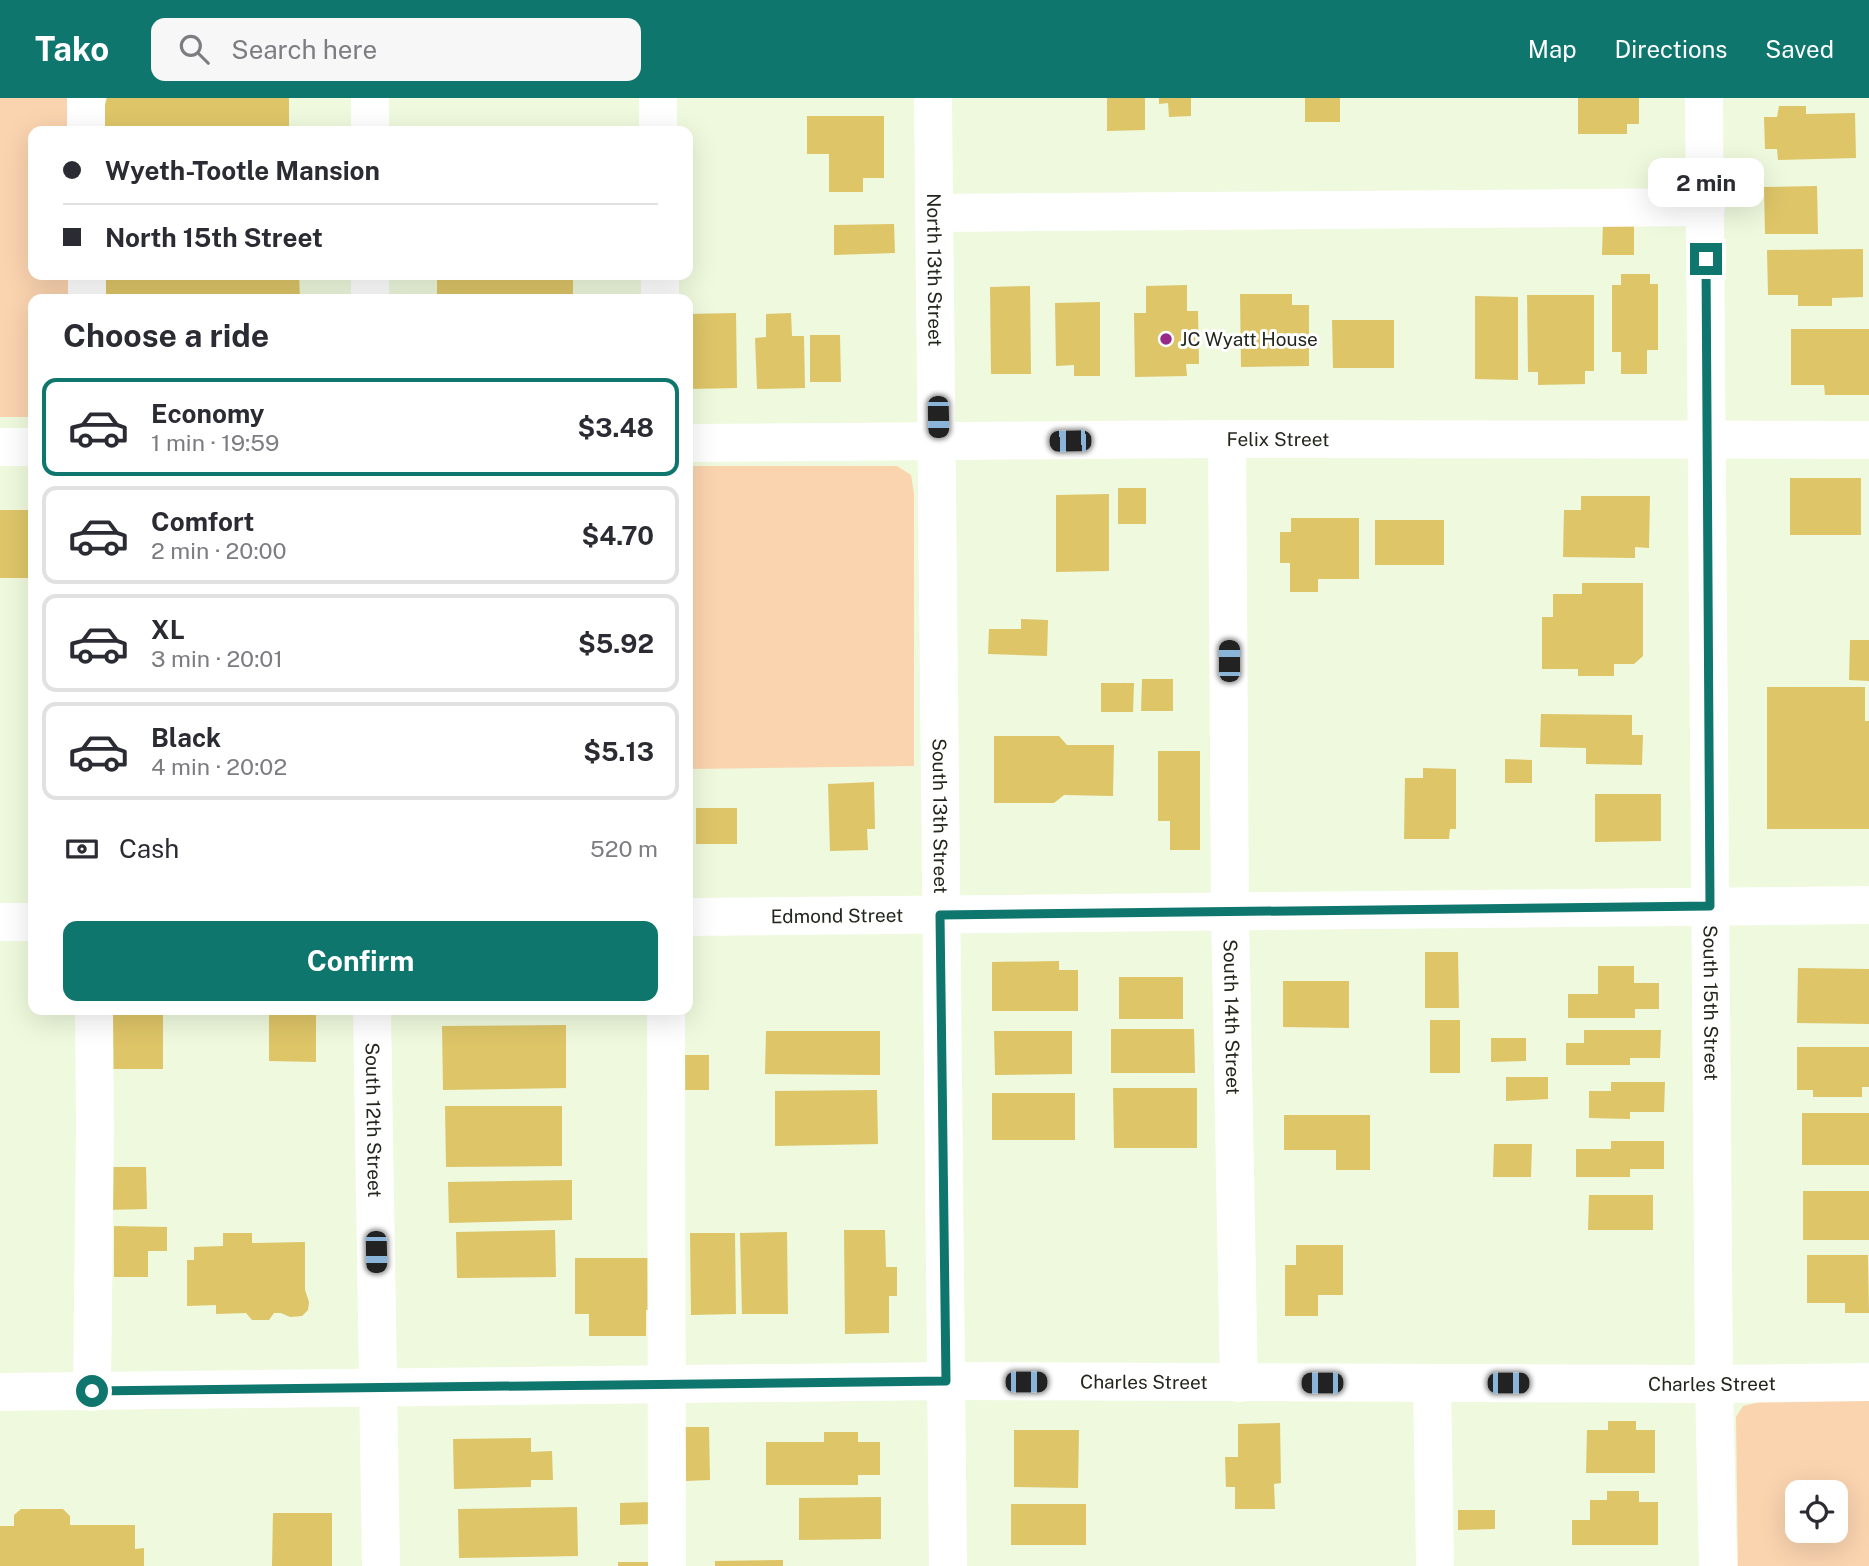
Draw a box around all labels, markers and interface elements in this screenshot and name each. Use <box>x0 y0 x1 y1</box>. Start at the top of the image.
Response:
search box <box>151 18 641 81</box>
text: Tako <box>35 30 109 68</box>
icon: search <box>175 30 213 68</box>
text: Search here <box>231 34 377 65</box>
text: Map <box>1528 35 1577 63</box>
text: Directions <box>1615 35 1727 63</box>
text: Saved <box>1765 35 1834 63</box>
text: Wyeth-Tootle Mansion <box>105 155 380 186</box>
callout: 2 min <box>1648 158 1764 206</box>
text: 2 min <box>1676 169 1736 196</box>
street label: North 13th Street <box>923 193 947 347</box>
text: North 15th Street <box>105 222 323 253</box>
route end <box>1690 243 1722 275</box>
text: Choose a ride <box>63 317 269 354</box>
place label: JC Wyatt House <box>1180 328 1318 350</box>
marker: JC Wyatt House <box>1158 331 1174 347</box>
icon: car <box>67 396 130 459</box>
car <box>928 396 949 438</box>
text: Economy <box>151 398 264 429</box>
text: $3.48 <box>578 412 654 443</box>
street label: Felix Street <box>1226 428 1330 450</box>
text: 1 min · 19:59 <box>151 429 279 456</box>
car <box>1049 430 1092 452</box>
icon: car <box>67 504 130 567</box>
text: Comfort <box>151 506 254 537</box>
text: $4.70 <box>582 520 654 551</box>
text: 2 min · 20:00 <box>151 537 287 564</box>
icon: car <box>67 612 130 675</box>
text: XL <box>151 614 185 645</box>
text: $5.92 <box>578 628 654 659</box>
car <box>1219 640 1240 682</box>
text: 3 min · 20:01 <box>151 645 283 672</box>
icon: car <box>67 720 130 783</box>
text: Black <box>151 722 221 753</box>
text: $5.13 <box>583 736 654 767</box>
street label: South 13th Street <box>929 738 952 894</box>
text: 4 min · 20:02 <box>151 753 287 780</box>
icon: cash <box>63 830 101 868</box>
text: Cash <box>119 833 179 864</box>
text: 520 m <box>590 835 658 862</box>
street label: Edmond Street <box>770 904 904 927</box>
button: Confirm <box>63 921 658 1001</box>
street label: South 15th Street <box>1699 925 1723 1081</box>
street label: South 14th Street <box>1220 939 1245 1095</box>
street label: South 12th Street <box>362 1042 386 1198</box>
car <box>366 1231 387 1273</box>
street label: Charles Street <box>1080 1371 1208 1393</box>
car <box>1006 1372 1048 1393</box>
street label: Charles Street <box>1648 1372 1776 1395</box>
car <box>1302 1373 1344 1394</box>
car <box>1488 1373 1530 1394</box>
route start <box>76 1375 108 1407</box>
map controls <box>1785 1480 1848 1543</box>
button: locate <box>1785 1480 1848 1543</box>

